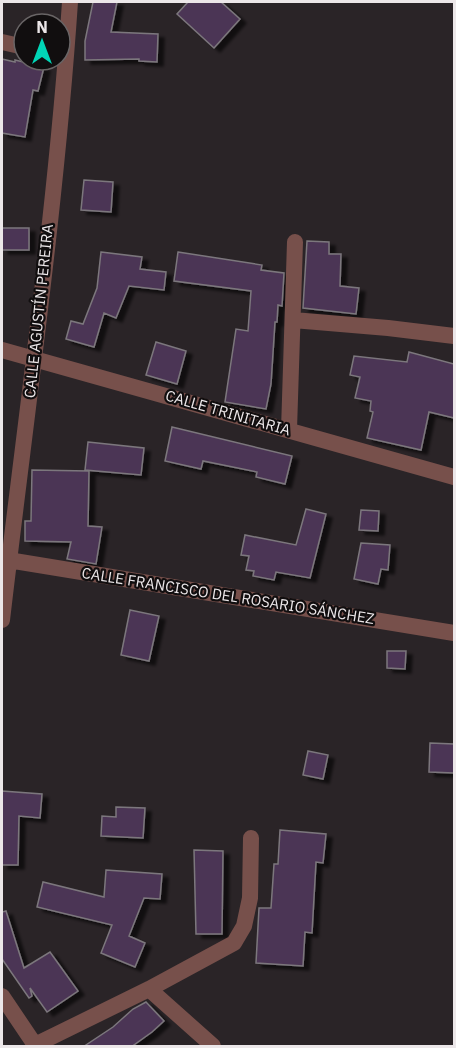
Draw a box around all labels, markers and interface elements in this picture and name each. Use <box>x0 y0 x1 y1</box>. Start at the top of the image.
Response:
north arrow <box>12 12 72 72</box>
text: N <box>36 17 48 37</box>
street label: CALLE AGUSTÍN PEREIRA <box>20 223 57 399</box>
street label: CALLE TRINITARIA <box>163 386 293 440</box>
street label: CALLE FRANCISCO DEL ROSARIO SÁNCHEZ <box>80 563 376 628</box>

